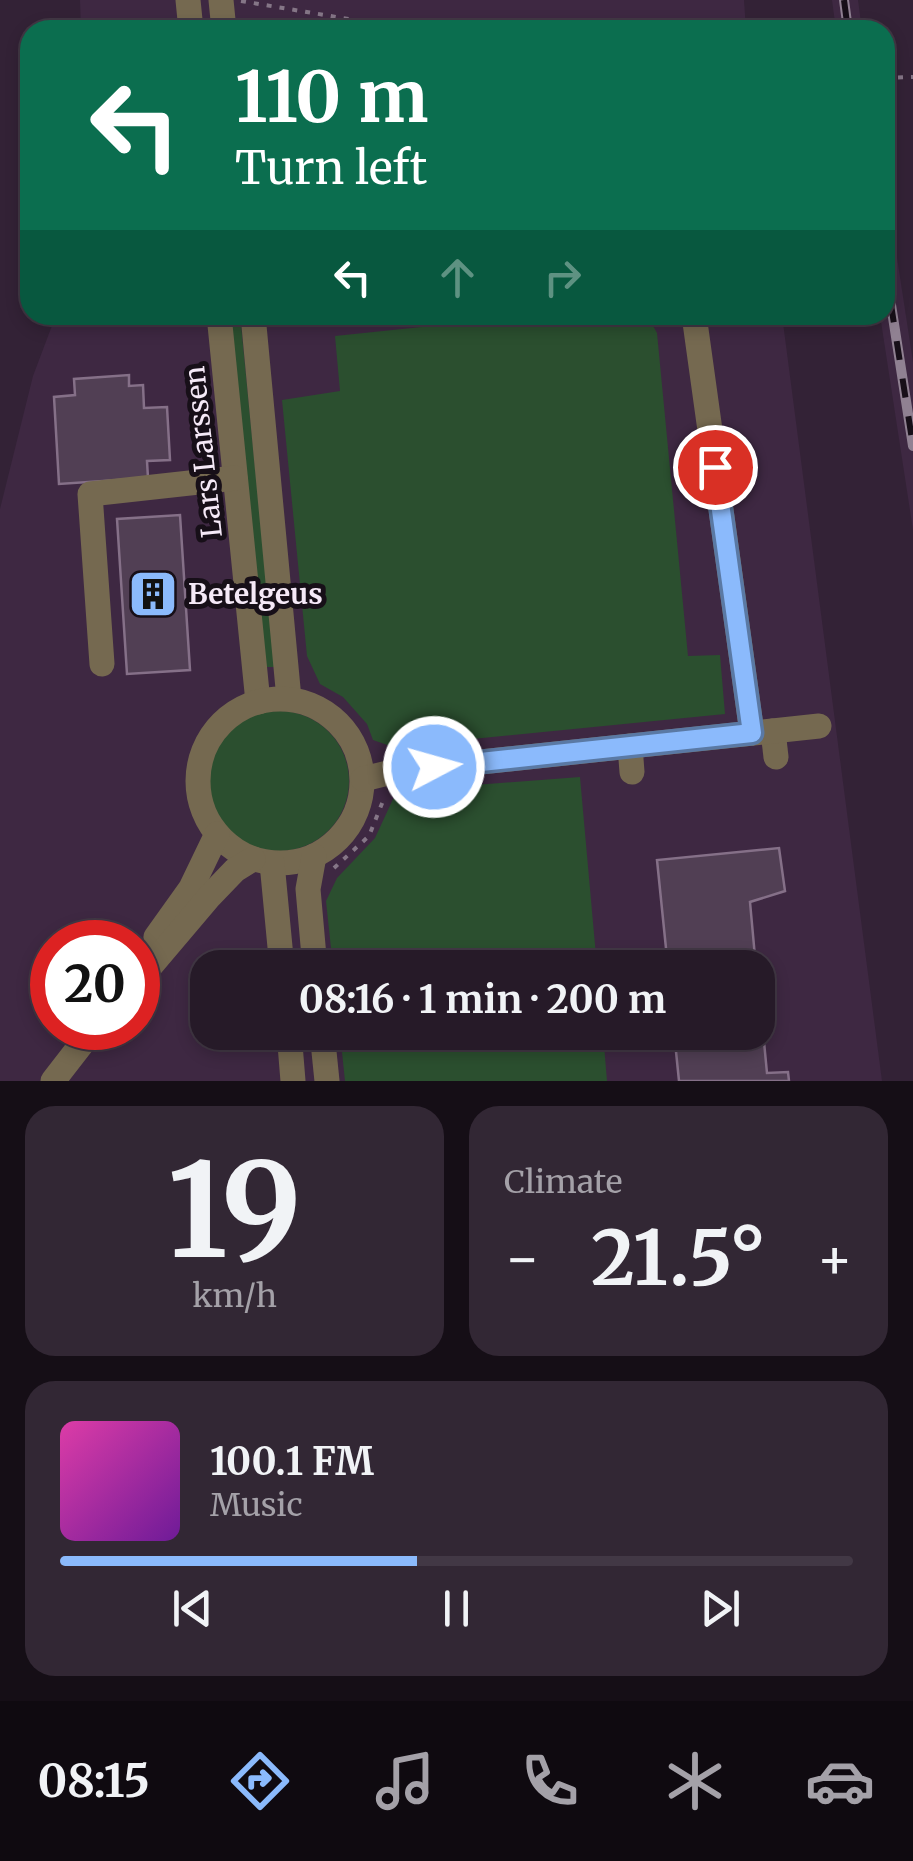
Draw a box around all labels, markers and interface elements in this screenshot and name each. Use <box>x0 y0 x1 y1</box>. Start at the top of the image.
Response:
text: 110 m <box>235 53 428 141</box>
icon: left <box>70 60 200 190</box>
text: Turn left <box>235 140 427 196</box>
icon: left <box>325 250 380 305</box>
icon: ahead <box>430 250 485 305</box>
icon: right <box>535 250 590 305</box>
street label: Lars Larssen <box>176 365 230 539</box>
pin <box>673 425 758 510</box>
icon: arrive <box>688 440 743 495</box>
building icon: Betelgeus <box>127 568 179 620</box>
place label: Betelgeus <box>188 576 323 612</box>
position arrow <box>382 715 486 819</box>
speed limit sign: 20 <box>30 920 160 1050</box>
text: 08:16 · 1 min · 200 m <box>299 976 666 1023</box>
text: 19 <box>167 1129 302 1292</box>
text: Climate <box>504 1162 622 1202</box>
text: 21.5° <box>591 1211 766 1305</box>
text: − <box>504 1224 541 1293</box>
text: + <box>816 1224 853 1293</box>
text: km/h <box>192 1276 277 1316</box>
text: 100.1 FM <box>210 1438 374 1485</box>
text: Music <box>210 1485 303 1525</box>
icon: previous <box>165 1581 220 1636</box>
icon: pause <box>429 1581 484 1636</box>
icon: next <box>693 1581 748 1636</box>
icon: directions <box>225 1746 295 1816</box>
icon: music <box>370 1746 440 1816</box>
icon: phone <box>515 1746 585 1816</box>
icon: climate <box>660 1746 730 1816</box>
icon: car <box>805 1746 875 1816</box>
text: 08:15 <box>38 1753 150 1809</box>

